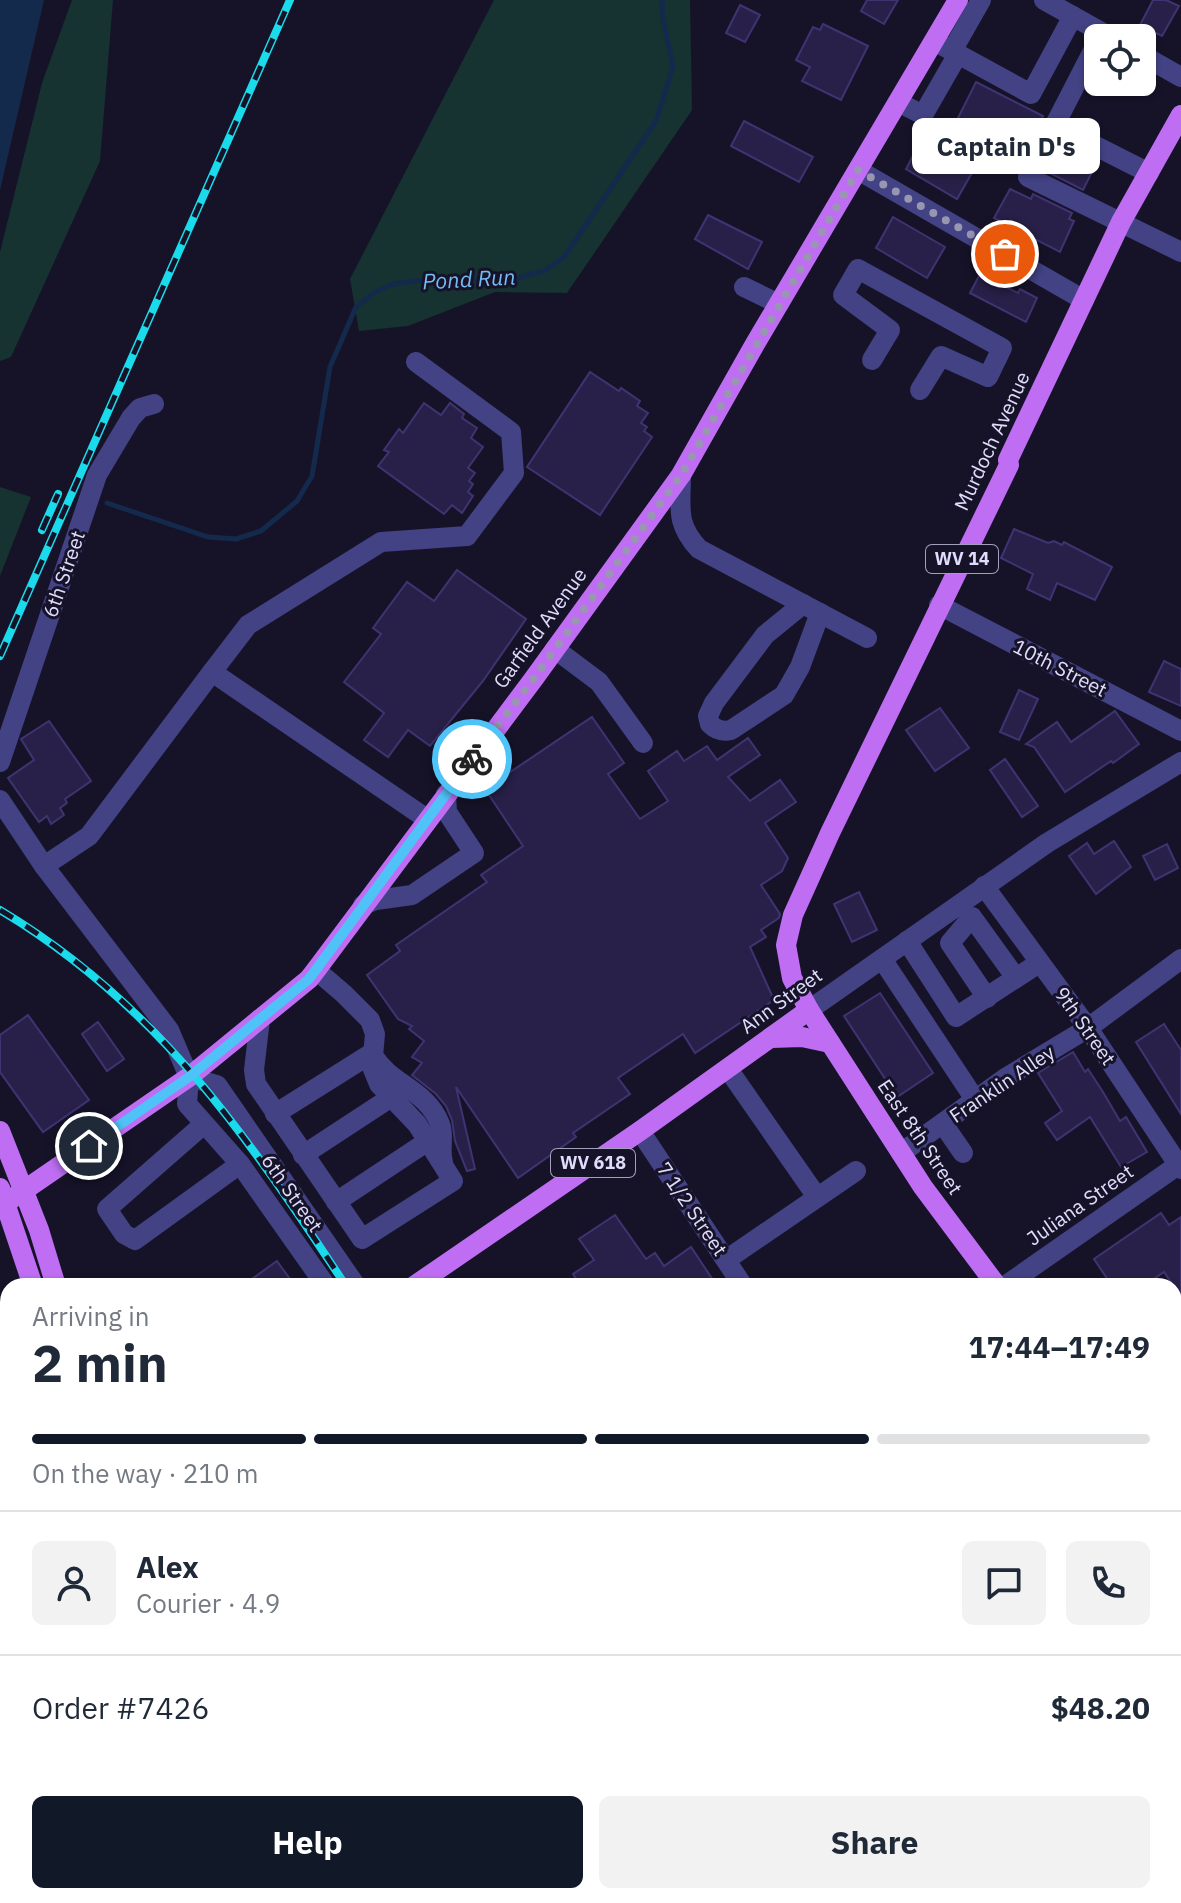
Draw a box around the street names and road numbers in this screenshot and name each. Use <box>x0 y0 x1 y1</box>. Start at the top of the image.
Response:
street label: Murdoch Avenue <box>947 367 1036 515</box>
street label: 6th Street <box>36 527 91 621</box>
road number: WV 14 <box>926 545 998 573</box>
street label: Garfield Avenue <box>487 562 593 693</box>
street label: 10th Street <box>1009 632 1112 703</box>
street label: Ann Street <box>734 962 827 1039</box>
street label: 9th Street <box>1049 981 1122 1070</box>
street label: Franklin Alley <box>944 1038 1060 1129</box>
street label: East 8th Street <box>872 1074 969 1200</box>
street label: 6th Street <box>256 1148 329 1237</box>
road number: WV 618 <box>551 1149 635 1177</box>
street label: 7 1/2 Street <box>651 1156 734 1261</box>
street label: Juliana Street <box>1021 1158 1138 1251</box>

